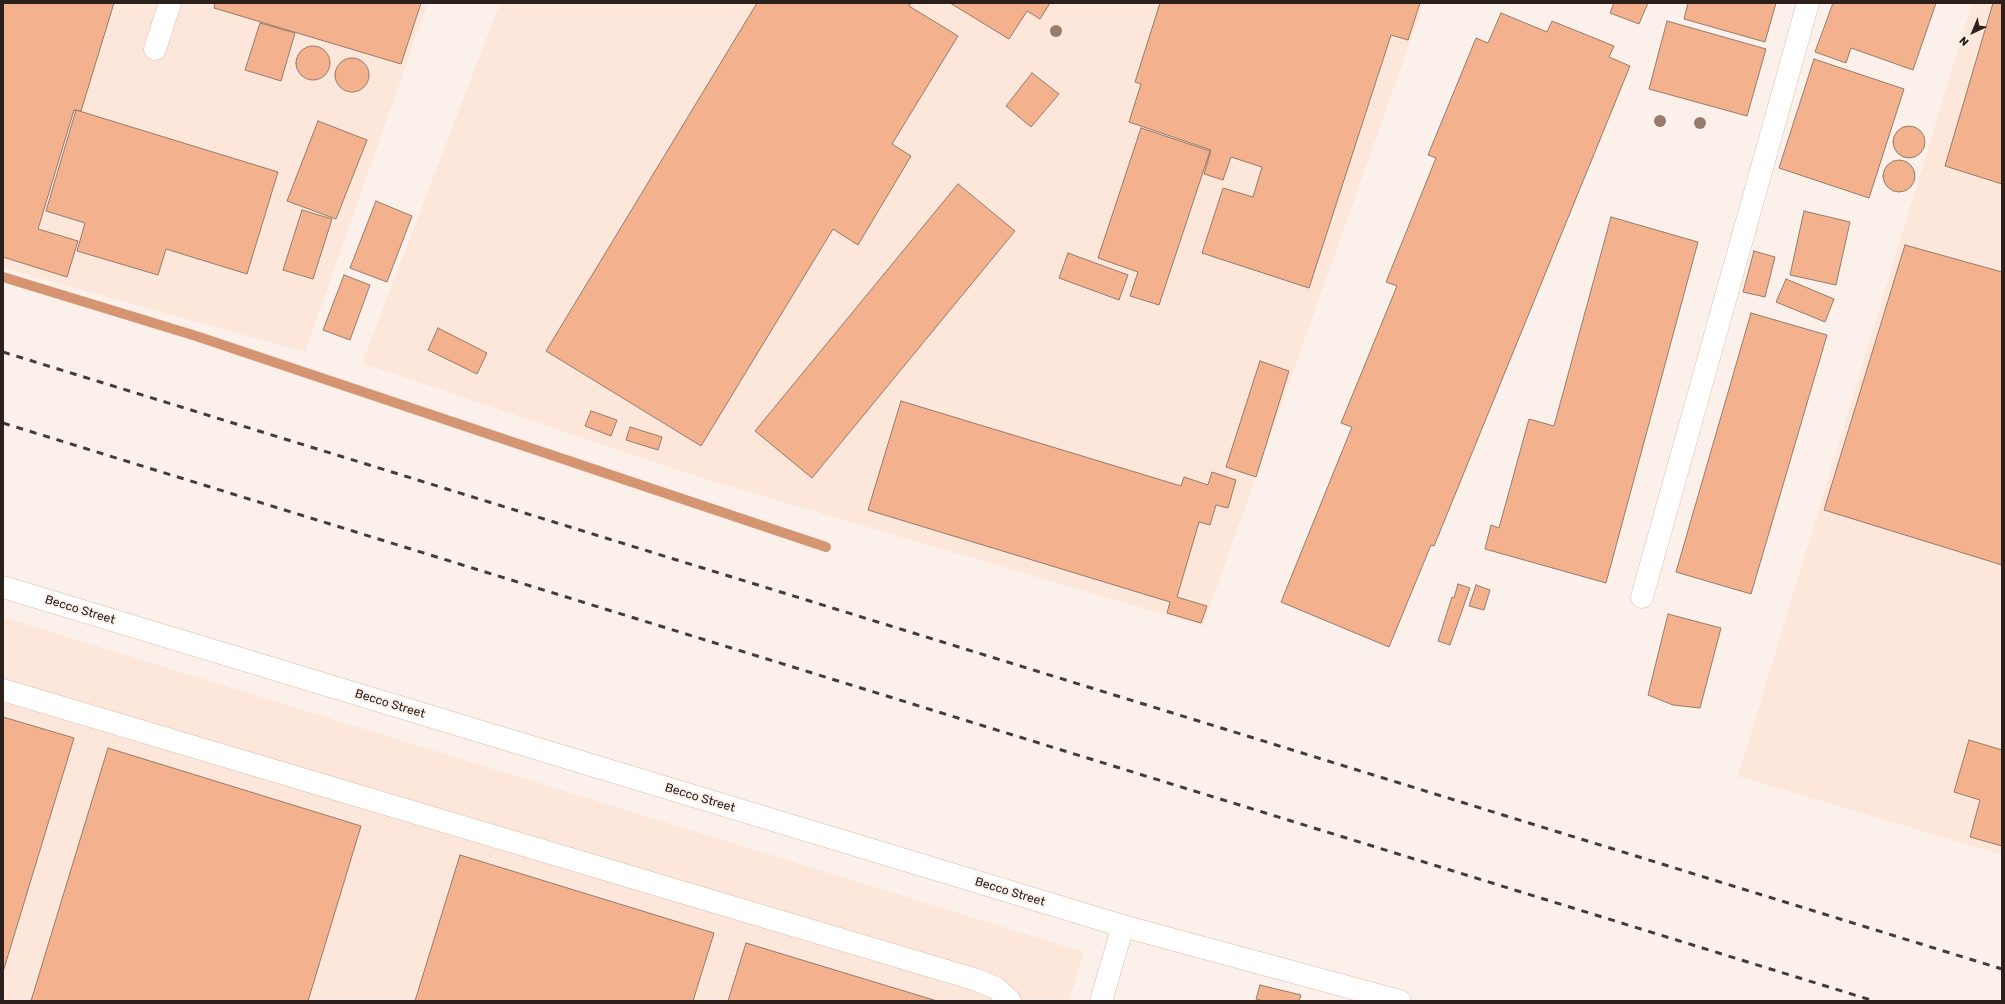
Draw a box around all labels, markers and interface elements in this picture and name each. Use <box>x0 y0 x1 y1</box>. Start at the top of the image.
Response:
north arrow <box>1953 12 1993 52</box>
text: N <box>1957 34 1972 48</box>
street label: Becco Street <box>43 593 117 627</box>
street label: Becco Street <box>353 687 427 721</box>
street label: Becco Street <box>663 781 737 815</box>
street label: Becco Street <box>973 875 1047 909</box>

